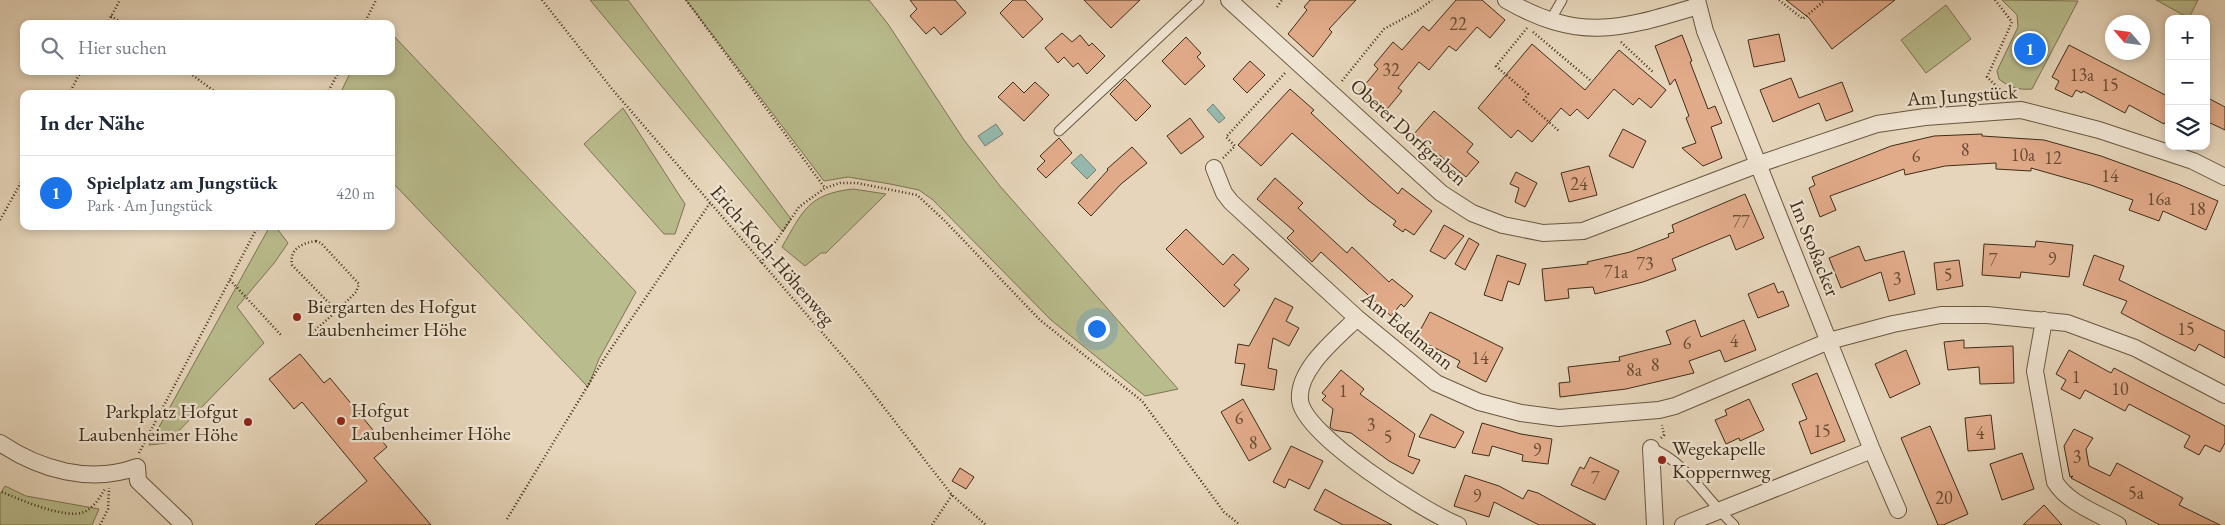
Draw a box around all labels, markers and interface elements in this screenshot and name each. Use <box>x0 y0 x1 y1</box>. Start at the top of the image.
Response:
house number: 22 <box>1449 12 1467 35</box>
north arrow <box>2105 15 2150 60</box>
map controls <box>2165 15 2210 150</box>
button: + <box>2165 15 2210 60</box>
search box <box>20 20 395 75</box>
pin: 1 <box>2014 30 2046 68</box>
icon: search <box>38 34 66 62</box>
text: Hier suchen <box>78 35 167 60</box>
house number: 32 <box>1382 58 1400 81</box>
button: − <box>2165 60 2210 105</box>
house number: 13a <box>2070 63 2095 86</box>
street label: Oberer Dorfgraben <box>1345 73 1473 192</box>
house number: 15 <box>2101 73 2119 96</box>
street label: Am Jungstück <box>1905 78 2019 112</box>
button: layers <box>2165 105 2210 150</box>
text: In der Nähe <box>40 109 145 136</box>
house number: 8 <box>1961 138 1969 161</box>
house number: 10a <box>2011 143 2036 166</box>
house number: 6 <box>1912 144 1921 167</box>
house number: 12 <box>2044 146 2062 169</box>
house number: 14 <box>2101 164 2119 187</box>
text: Spielplatz am Jungstück <box>87 170 278 195</box>
house number: 24 <box>1570 172 1588 195</box>
street label: Erich-Koch-Höhenweg <box>705 179 841 331</box>
text: 1 <box>52 183 60 204</box>
text: 420 m <box>336 183 375 204</box>
house number: 16a <box>2147 187 2172 210</box>
text: Park · Am Jungstück <box>87 195 213 216</box>
street label: Im Stoßacker <box>1784 196 1846 300</box>
house number: 18 <box>2188 197 2206 220</box>
house number: 77 <box>1732 210 1750 233</box>
house number: 9 <box>2048 247 2057 270</box>
house number: 7 <box>1989 248 1998 271</box>
house number: 73 <box>1636 252 1654 275</box>
house number: 71a <box>1604 260 1629 283</box>
house number: 5 <box>1944 263 1952 286</box>
house number: 3 <box>1893 267 1901 290</box>
street label: Am Edelmann <box>1356 284 1460 375</box>
place label: Biergarten des Hofgut Laubenheimer Höhe <box>307 293 477 342</box>
marker: Biergarten des Hofgut Laubenheimer Höhe <box>291 311 303 323</box>
your location <box>1084 316 1110 342</box>
house number: 15 <box>2177 317 2195 340</box>
house number: 4 <box>1730 329 1739 352</box>
house number: 6 <box>1683 331 1692 354</box>
house number: 14 <box>1471 346 1489 369</box>
house number: 8 <box>1651 353 1659 376</box>
house number: 8a <box>1626 358 1643 381</box>
house number: 1 <box>2072 365 2080 388</box>
house number: 10 <box>2111 377 2129 400</box>
house number: 1 <box>1339 379 1347 402</box>
place label: Hofgut Laubenheimer Höhe <box>351 397 511 446</box>
place label: Parkplatz Hofgut Laubenheimer Höhe <box>78 398 239 447</box>
house number: 6 <box>1235 406 1244 429</box>
house number: 3 <box>1367 413 1375 436</box>
marker: Hofgut Laubenheimer Höhe <box>335 415 347 427</box>
marker: Parkplatz Hofgut Laubenheimer Höhe <box>242 416 254 428</box>
house number: 15 <box>1813 419 1831 442</box>
house number: 4 <box>1976 421 1985 444</box>
house number: 5 <box>1384 425 1392 448</box>
house number: 8 <box>1249 431 1257 454</box>
place label: Wegekapelle Koppernweg <box>1672 435 1771 484</box>
house number: 9 <box>1533 438 1542 461</box>
house number: 3 <box>2073 445 2081 468</box>
marker: Wegekapelle Koppernweg <box>1656 454 1668 466</box>
house number: 7 <box>1591 466 1600 489</box>
house number: 5a <box>2128 481 2145 504</box>
house number: 9 <box>1473 484 1482 507</box>
house number: 20 <box>1935 486 1953 509</box>

